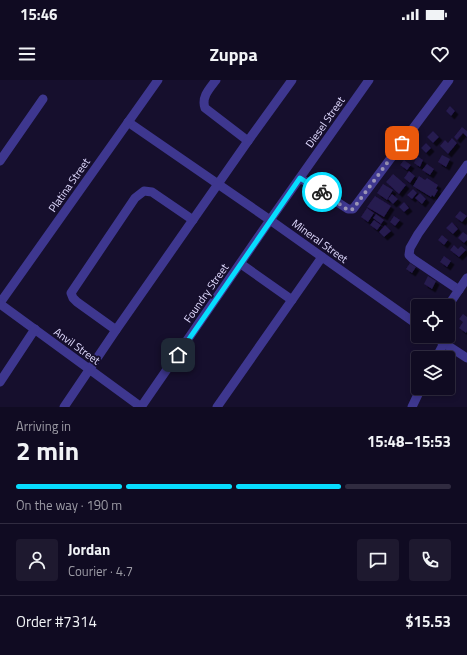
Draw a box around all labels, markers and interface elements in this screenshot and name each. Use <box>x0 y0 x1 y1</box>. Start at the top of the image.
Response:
text: 15:46 <box>20 3 57 26</box>
text: Zuppa <box>209 41 258 68</box>
icon: menu <box>16 43 38 65</box>
icon: heart <box>429 43 451 65</box>
street label: Diesel Street <box>302 93 349 151</box>
pin <box>385 126 419 160</box>
icon: bag <box>391 132 413 154</box>
street label: Platina Street <box>44 154 94 215</box>
courier <box>302 172 342 212</box>
icon: bike <box>311 181 333 203</box>
street label: Mineral Street <box>289 215 351 267</box>
street label: Foundry Street <box>180 260 232 326</box>
map controls <box>411 299 455 395</box>
button: locate <box>411 299 455 343</box>
street label: Anvil Street <box>51 324 103 368</box>
pin <box>161 338 195 372</box>
icon: home <box>167 344 189 366</box>
button: layers <box>411 351 455 395</box>
text: Arriving in <box>16 416 71 436</box>
text: 15:48–15:53 <box>367 430 451 453</box>
text: 2 min <box>16 431 79 470</box>
text: On the way · 190 m <box>16 495 122 515</box>
text: Jordan <box>68 538 110 561</box>
button: person <box>16 539 58 581</box>
button: chat <box>357 539 399 581</box>
button: phone <box>409 539 451 581</box>
text: Courier · 4.7 <box>68 561 133 581</box>
text: Order #7314 <box>16 610 97 633</box>
text: $15.53 <box>405 610 451 633</box>

